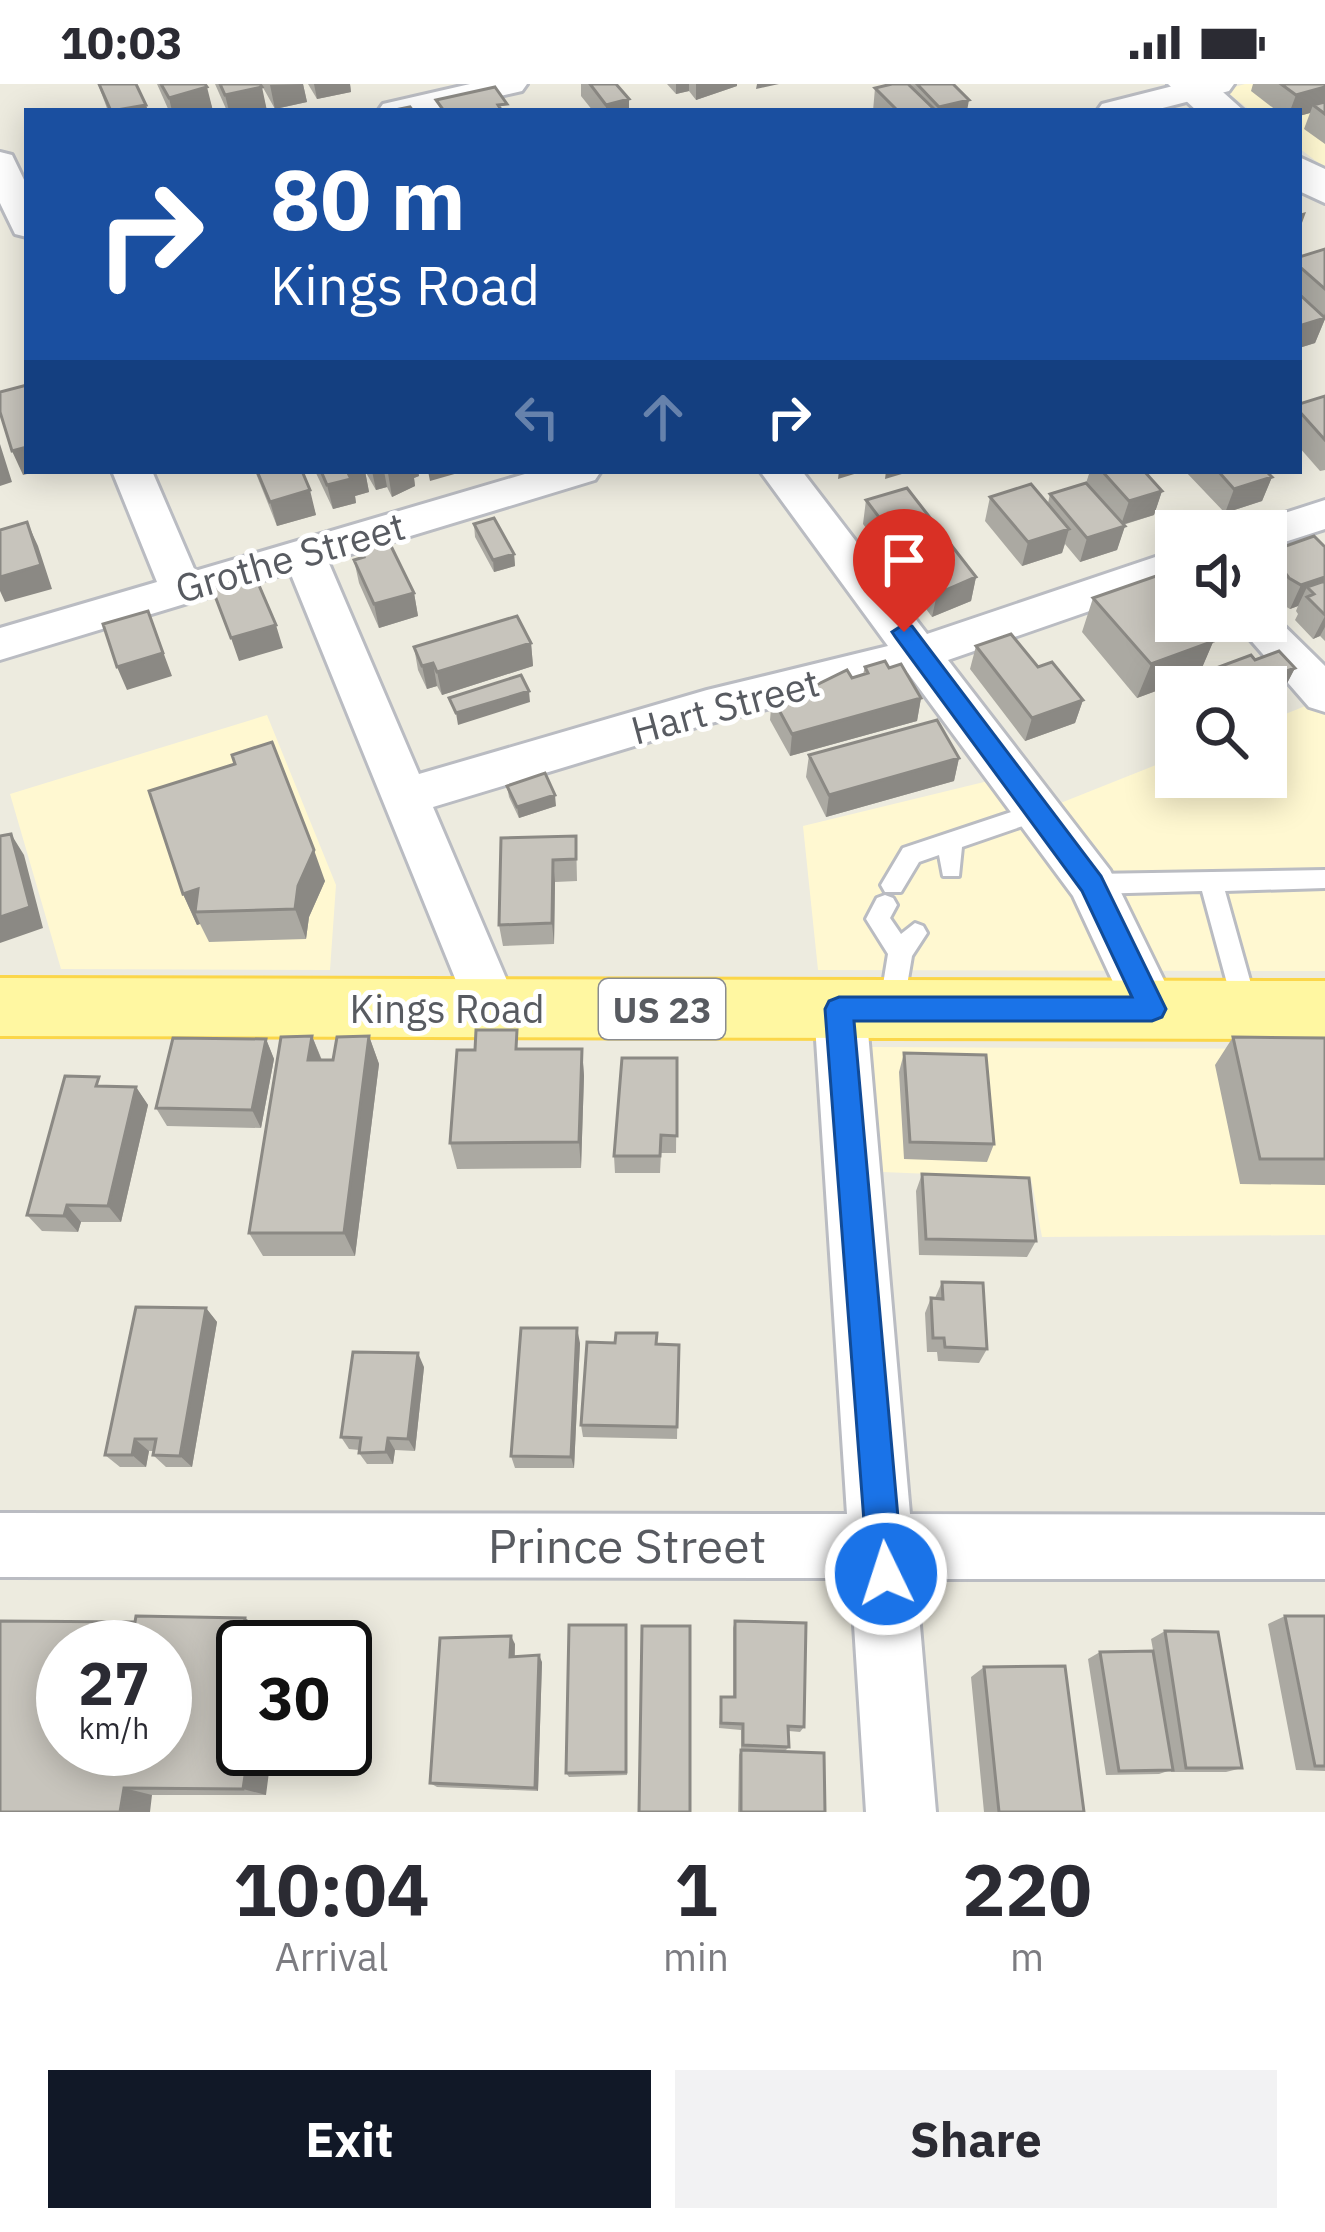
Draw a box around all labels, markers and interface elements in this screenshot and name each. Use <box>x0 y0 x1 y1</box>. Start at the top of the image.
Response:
text: 10:03 <box>60 13 183 71</box>
text: 80 m <box>270 144 466 253</box>
icon: right <box>72 156 228 312</box>
text: Kings Road <box>270 250 540 320</box>
icon: left <box>504 384 570 450</box>
icon: ahead <box>630 384 696 450</box>
icon: right <box>756 384 822 450</box>
street label: Grothe Street <box>169 500 411 614</box>
pin <box>853 509 955 632</box>
map controls <box>1155 510 1287 798</box>
button: sound <box>1155 510 1287 642</box>
icon: arrive <box>871 527 937 593</box>
street label: Hart Street <box>625 656 825 756</box>
button: search <box>1155 666 1287 798</box>
road number: US 23 <box>599 979 725 1039</box>
street label: Kings Road <box>349 983 545 1034</box>
position arrow <box>823 1511 949 1637</box>
street label: Prince Street <box>488 1514 766 1576</box>
speed limit sign: 30 <box>216 1620 372 1776</box>
text: 27 <box>78 1643 150 1722</box>
text: km/h <box>79 1708 149 1747</box>
text: 10:04 <box>233 1842 430 1936</box>
text: 1 <box>674 1842 718 1936</box>
text: 220 <box>962 1842 1092 1936</box>
text: Arrival <box>275 1931 388 1982</box>
text: min <box>663 1931 729 1982</box>
text: m <box>1010 1931 1044 1982</box>
button: Exit <box>48 2070 651 2208</box>
button: Share <box>675 2070 1277 2208</box>

